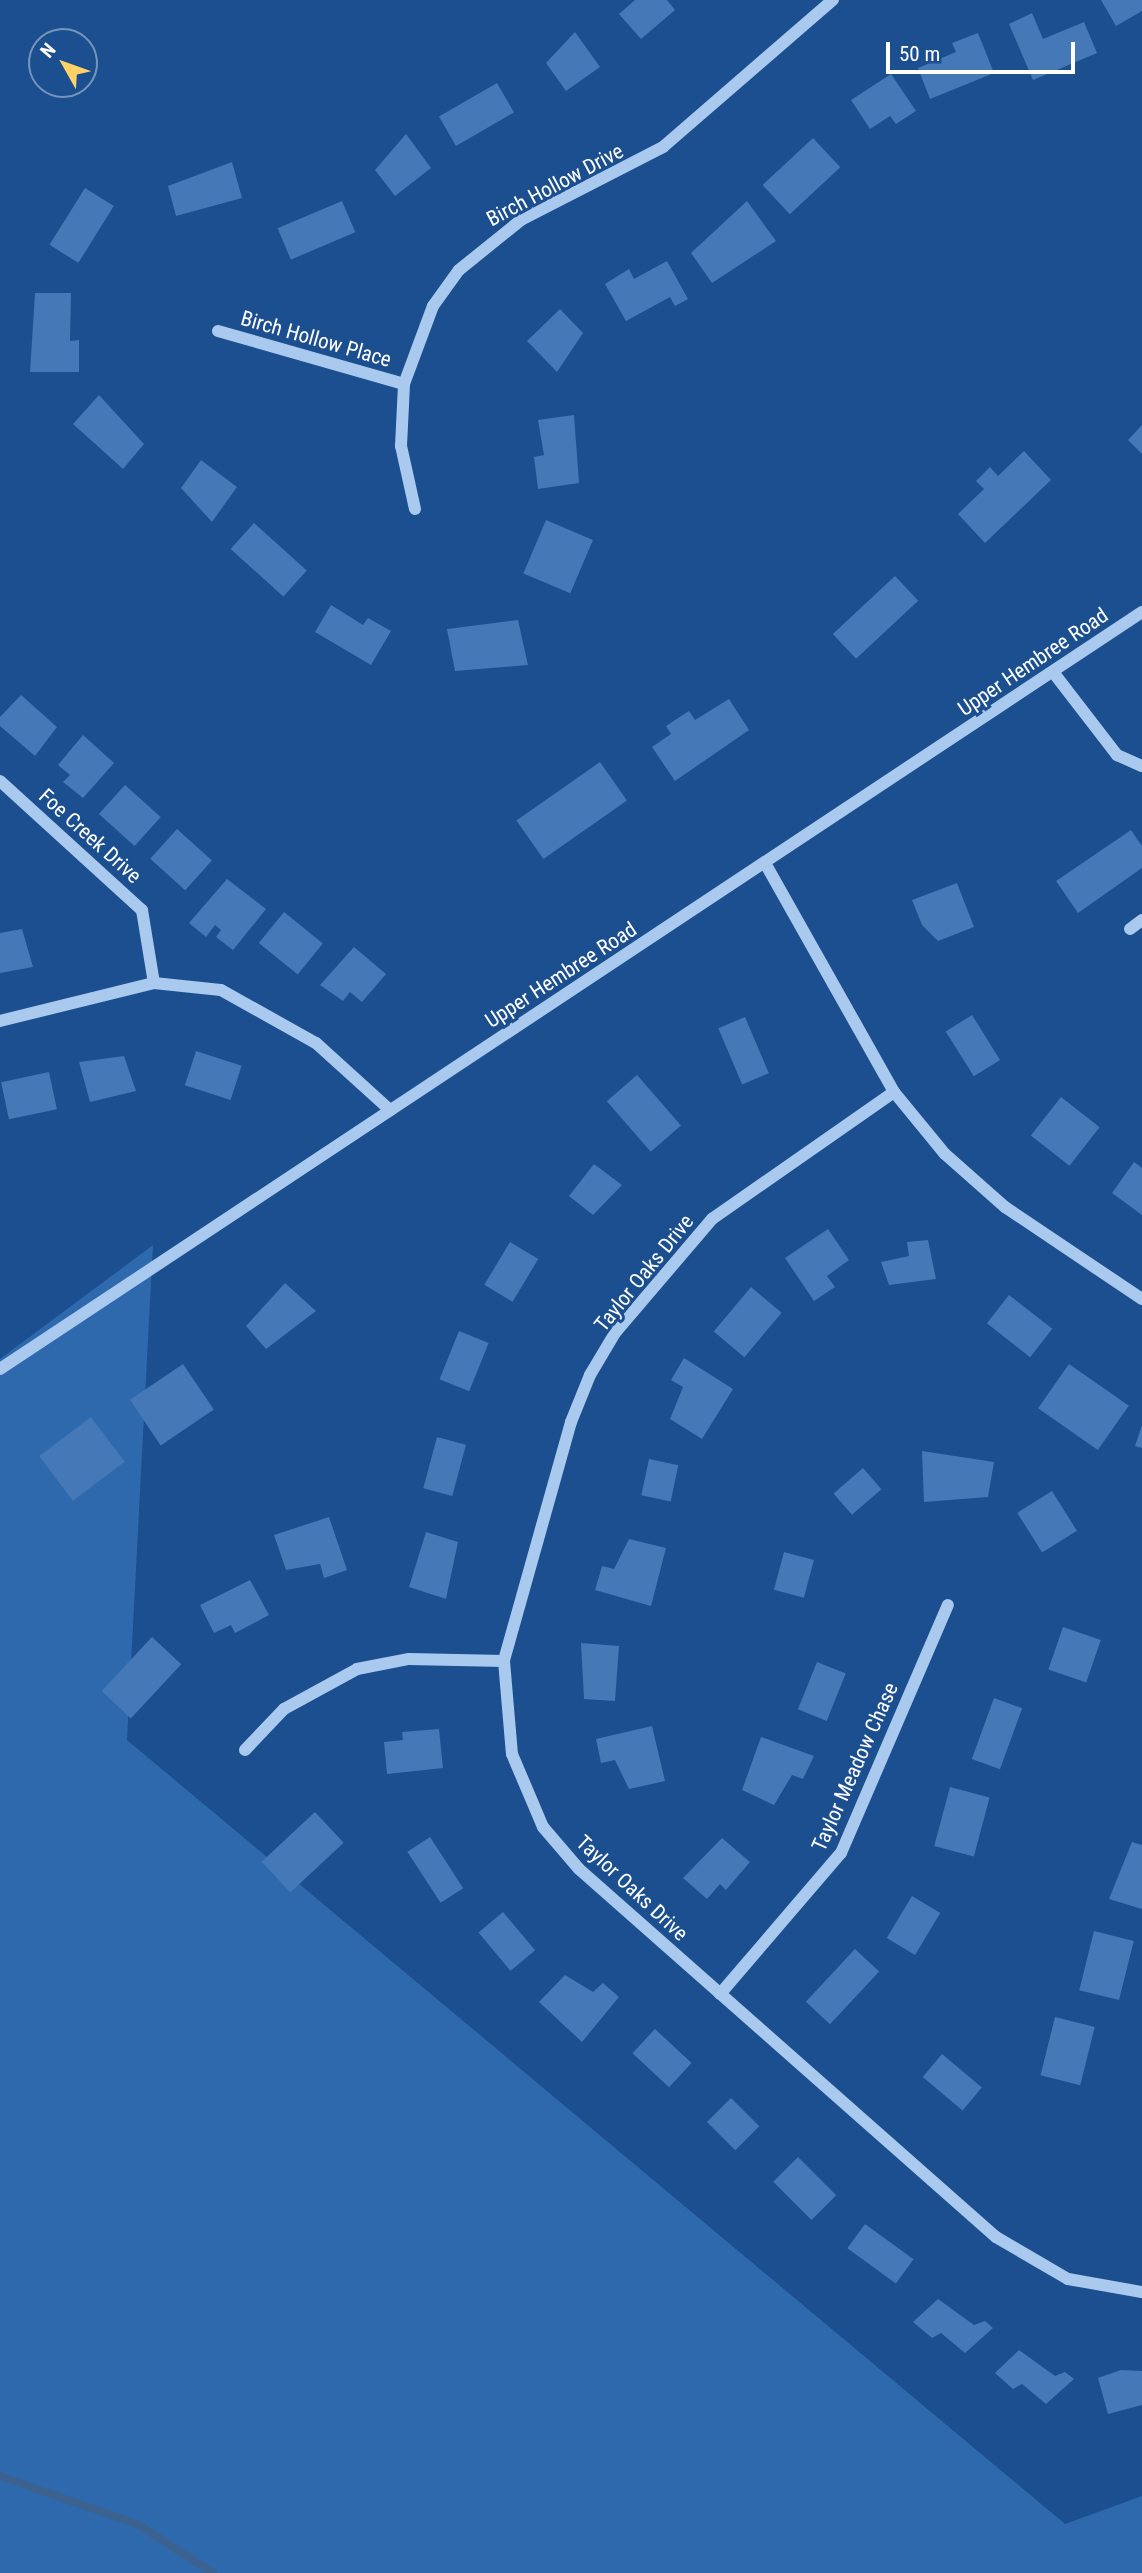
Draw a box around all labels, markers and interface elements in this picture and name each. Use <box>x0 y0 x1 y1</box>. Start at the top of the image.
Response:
north arrow <box>28 28 98 98</box>
scale bar <box>890 28 1079 72</box>
text: N <box>36 39 61 62</box>
text: 50 m <box>899 42 940 66</box>
street label: Birch Hollow Drive <box>482 138 628 232</box>
street label: Birch Hollow Place <box>238 305 394 373</box>
street label: Upper Hembree Road <box>953 602 1113 722</box>
street label: Foe Creek Drive <box>34 783 146 889</box>
street label: Upper Hembree Road <box>481 917 641 1033</box>
street label: Taylor Oaks Drive <box>589 1209 699 1337</box>
street label: Taylor Meadow Chase <box>807 1679 903 1855</box>
street label: Taylor Oaks Drive <box>571 1830 693 1946</box>

